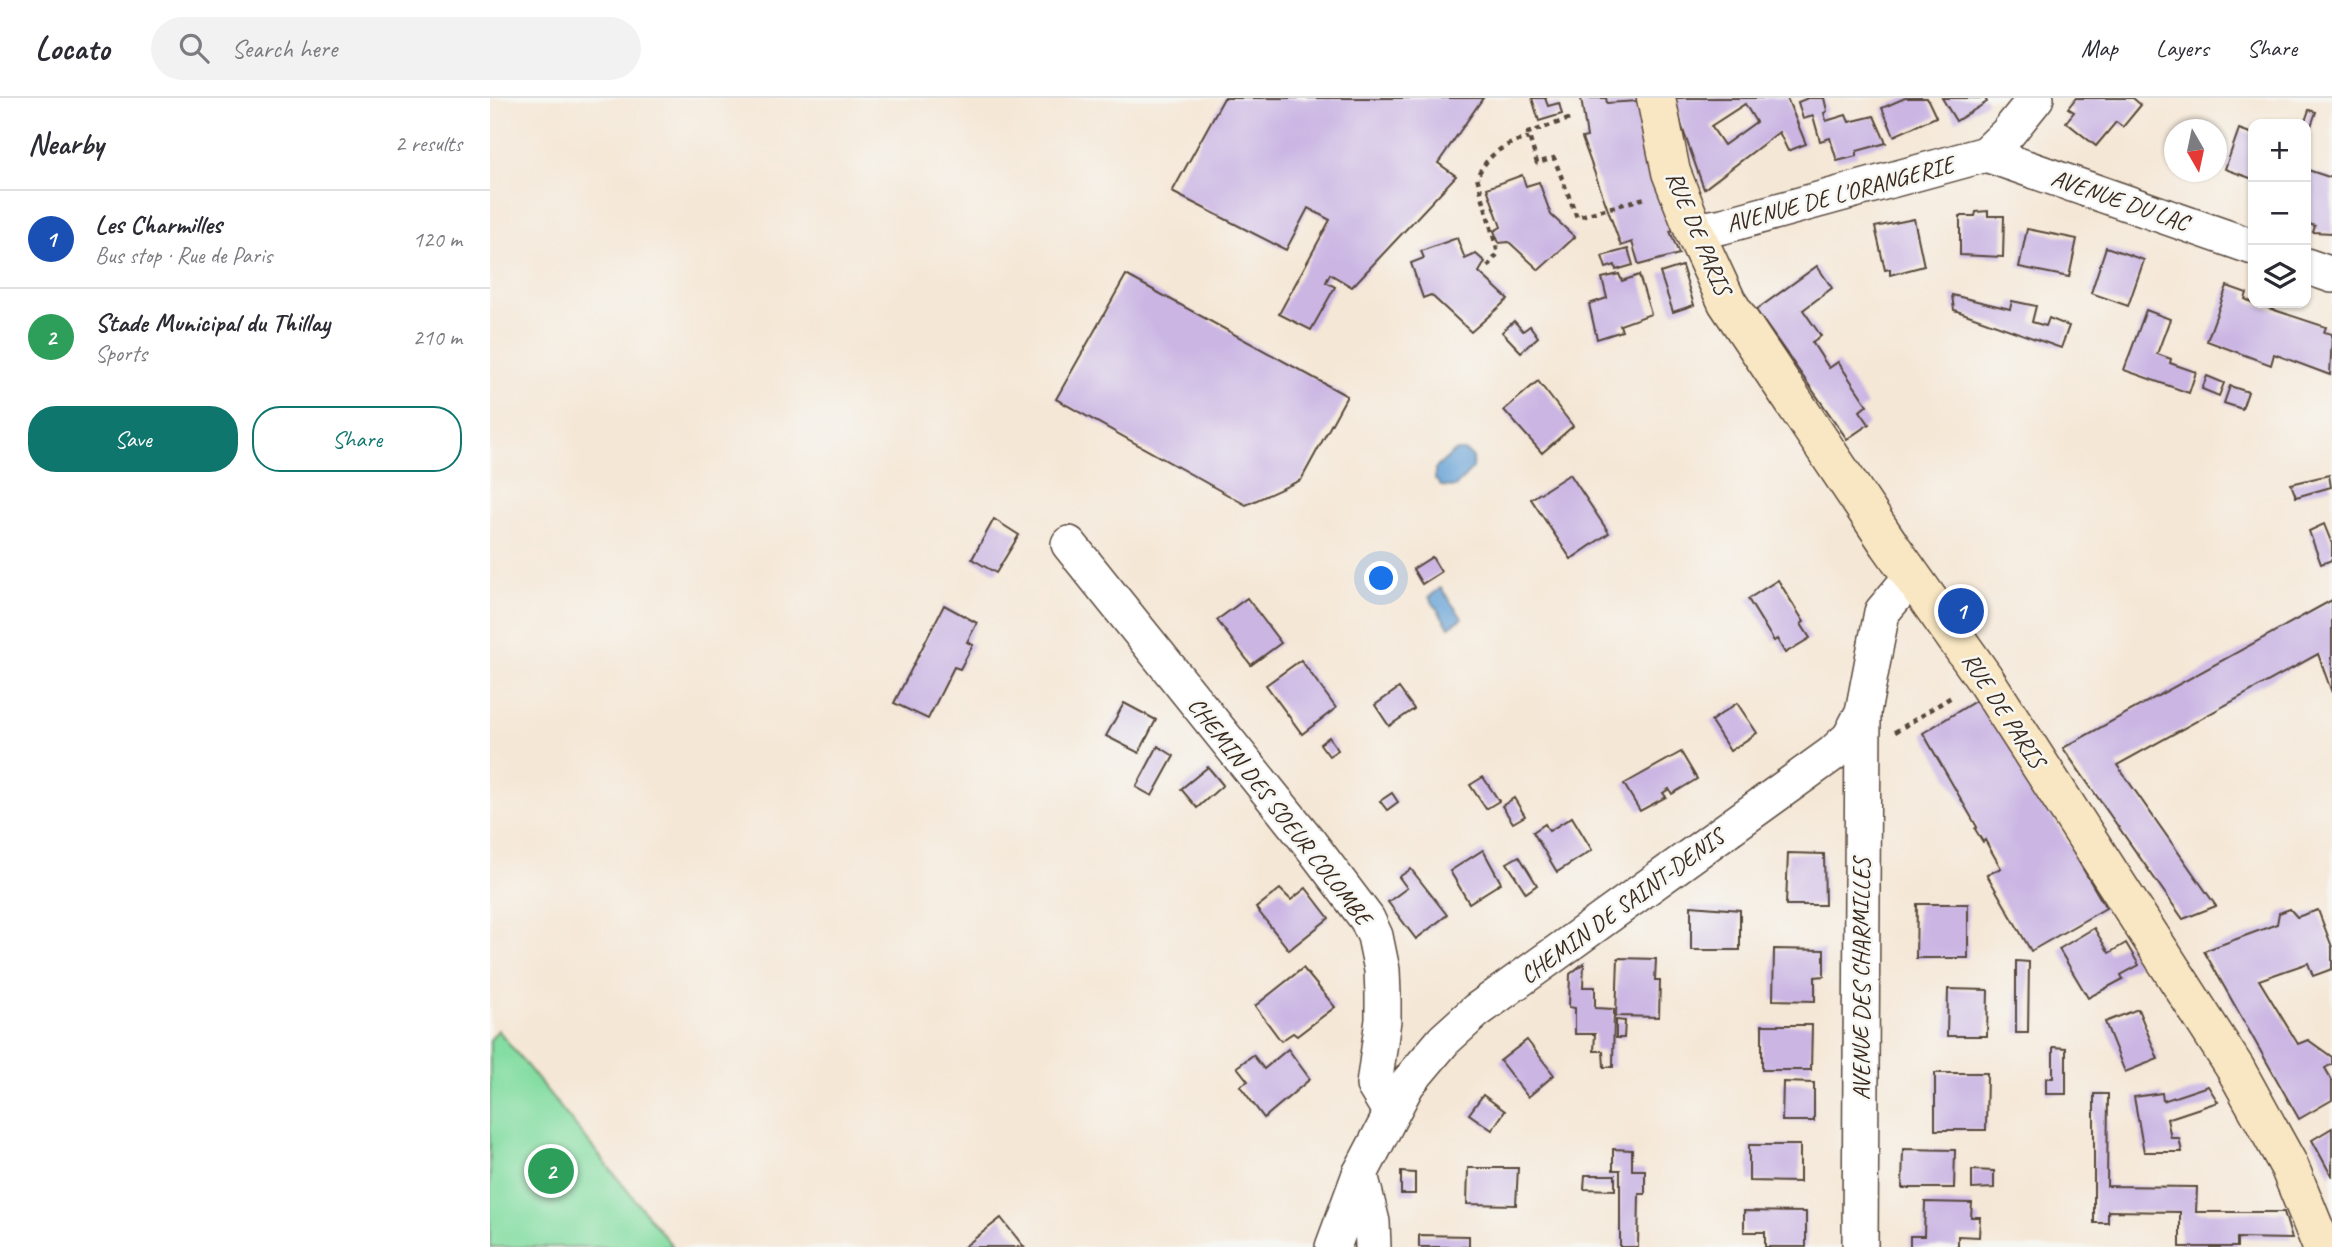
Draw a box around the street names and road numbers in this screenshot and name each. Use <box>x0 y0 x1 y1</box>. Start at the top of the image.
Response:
street label: AVENUE DE L'ORANGERIE <box>1723 148 1960 239</box>
street label: AVENUE DU LAC <box>2047 162 2196 239</box>
street label: RUE DE PARIS <box>1660 167 1740 302</box>
street label: RUE DE PARIS <box>1956 647 2054 776</box>
street label: CHEMIN DES SOEUR COLOMBE <box>1182 691 1380 933</box>
street label: CHEMIN DE SAINT-DENIS <box>1514 820 1733 990</box>
street label: AVENUE DES CHARMILLES <box>1846 854 1876 1100</box>

